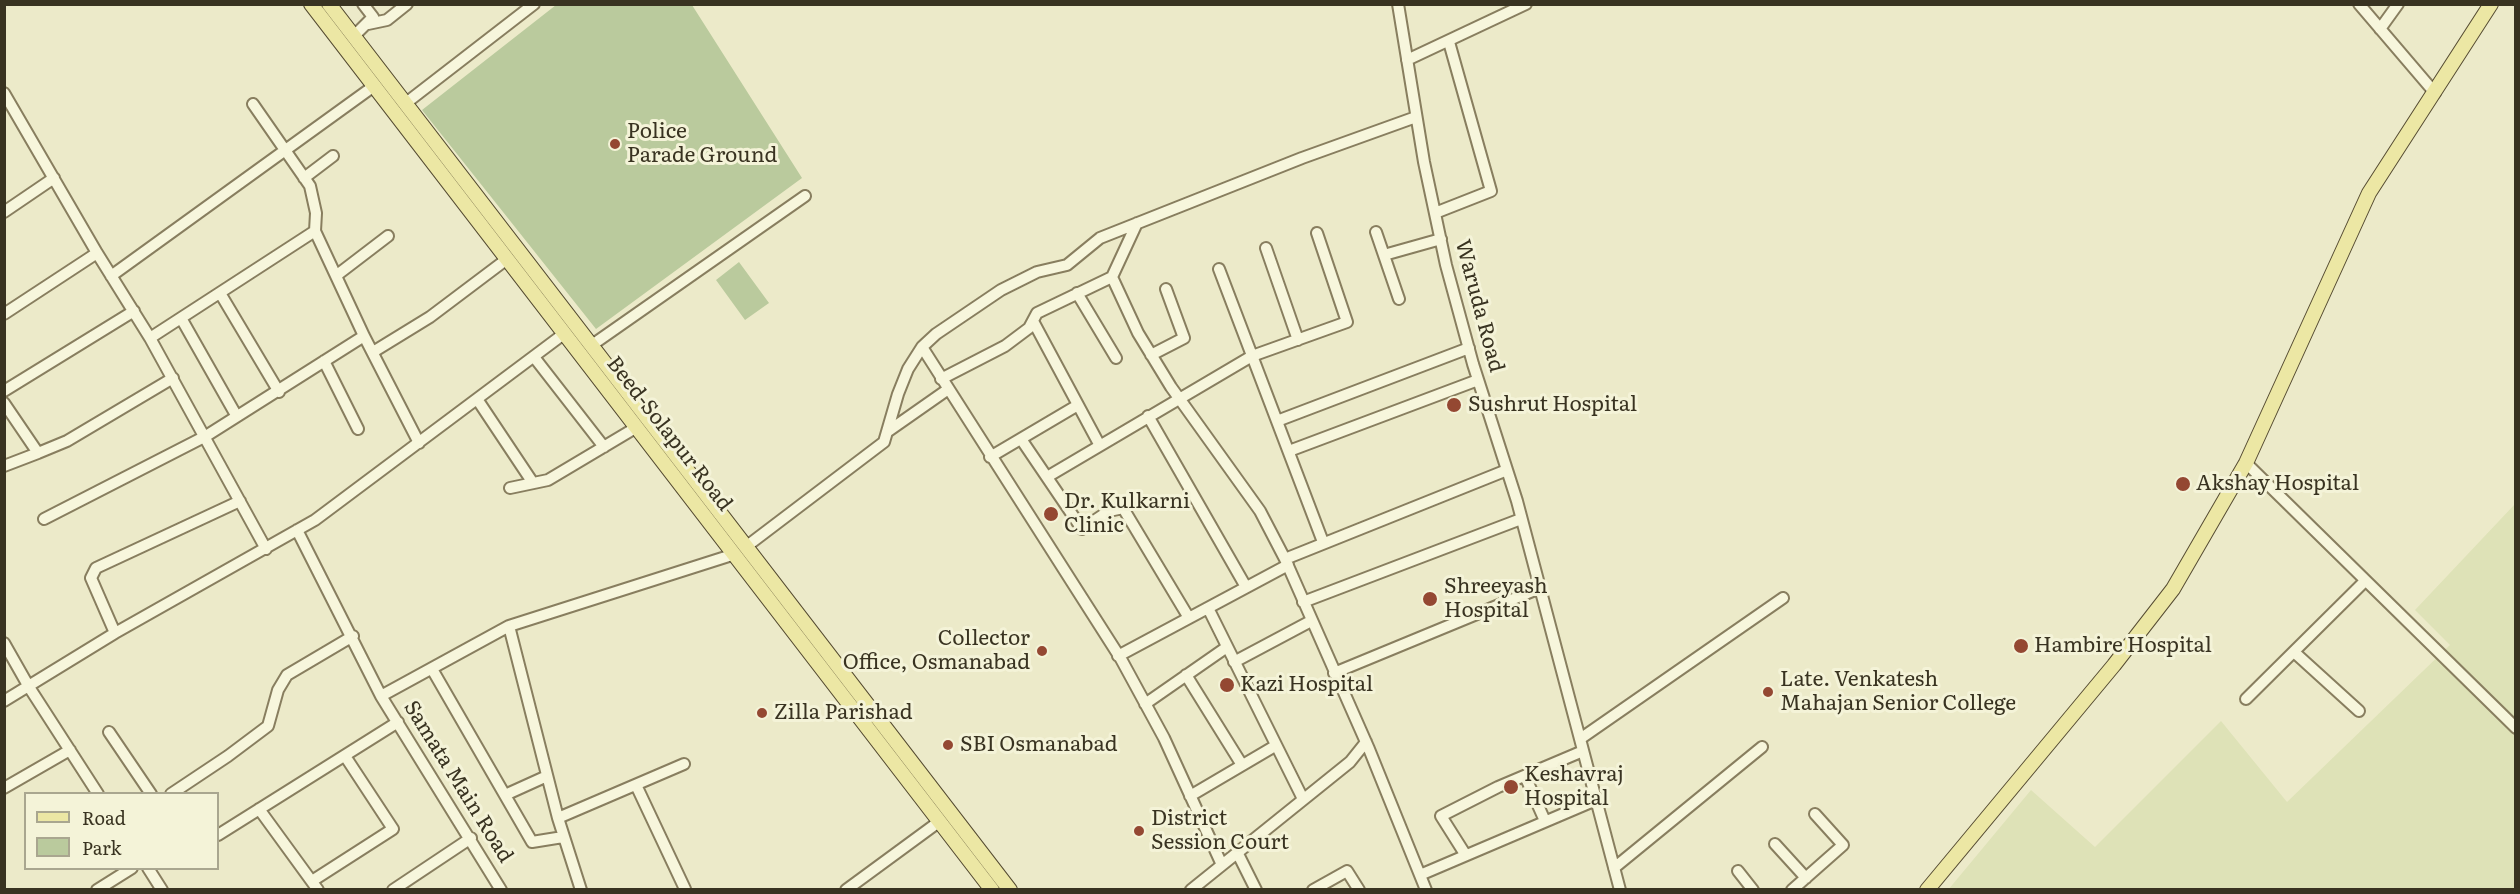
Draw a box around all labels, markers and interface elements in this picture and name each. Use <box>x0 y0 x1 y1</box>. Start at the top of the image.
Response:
place label: Police Parade Ground <box>627 119 777 169</box>
marker: Police Parade Ground <box>608 137 622 151</box>
street label: Waruda Road <box>1449 237 1509 375</box>
street label: Beed-Solapur Road <box>601 352 737 516</box>
place label: Sushrut Hospital <box>1468 392 1637 418</box>
marker: Sushrut Hospital <box>1445 396 1463 414</box>
place label: Akshay Hospital <box>2196 471 2359 497</box>
marker: Akshay Hospital <box>2174 475 2192 493</box>
place label: Dr. Kulkarni Clinic <box>1064 489 1190 539</box>
marker: Dr. Kulkarni Clinic <box>1042 505 1060 523</box>
place label: Shreeyash Hospital <box>1444 574 1548 624</box>
marker: Shreeyash Hospital <box>1421 590 1439 608</box>
place label: Collector Office, Osmanabad <box>843 626 1030 676</box>
place label: Hambire Hospital <box>2034 633 2212 659</box>
marker: Hambire Hospital <box>2012 637 2030 655</box>
marker: Collector Office, Osmanabad <box>1035 644 1049 658</box>
place label: Late. Venkatesh Mahajan Senior College <box>1780 667 2016 717</box>
place label: Kazi Hospital <box>1240 672 1373 698</box>
marker: Kazi Hospital <box>1218 676 1236 694</box>
marker: Late. Venkatesh Mahajan Senior College <box>1761 685 1775 699</box>
street label: Samata Main Road <box>398 696 518 868</box>
place label: Zilla Parishad <box>774 700 912 726</box>
marker: Zilla Parishad <box>755 706 769 720</box>
place label: SBI Osmanabad <box>960 732 1118 758</box>
marker: SBI Osmanabad <box>941 738 955 752</box>
place label: Keshavraj Hospital <box>1524 762 1624 812</box>
marker: Keshavraj Hospital <box>1502 778 1520 796</box>
legend <box>24 792 219 870</box>
text: Road <box>82 804 126 831</box>
place label: District Session Court <box>1151 806 1289 856</box>
marker: District Session Court <box>1132 824 1146 838</box>
text: Park <box>82 834 121 861</box>

